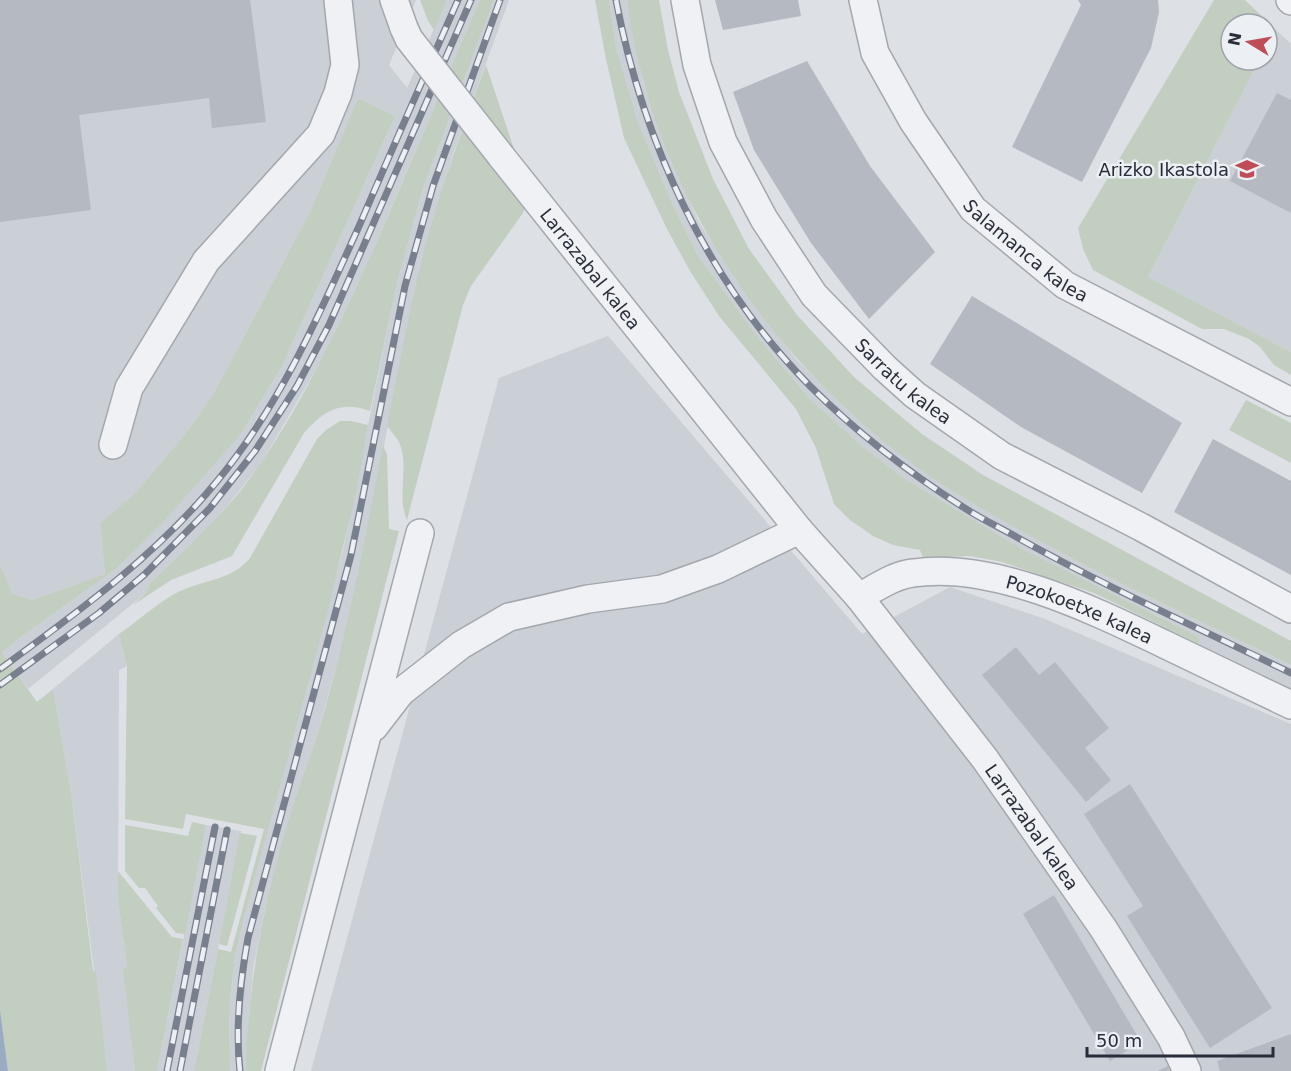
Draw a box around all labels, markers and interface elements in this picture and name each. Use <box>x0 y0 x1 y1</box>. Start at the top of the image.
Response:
north arrow <box>1219 12 1279 72</box>
text: N <box>1224 31 1245 48</box>
school or university icon: Arizko Ikastola <box>1234 156 1260 182</box>
place label: Arizko Ikastola <box>1098 159 1229 180</box>
street label: Salamanca kalea <box>959 195 1092 306</box>
street label: Larrazabal kalea <box>536 204 645 333</box>
street label: Sarratu kalea <box>851 334 956 428</box>
street label: Pozokoetxe kalea <box>1004 570 1156 648</box>
street label: Larrazabal kalea <box>981 760 1083 894</box>
scale bar <box>1087 1020 1273 1058</box>
text: 50 m <box>1096 1030 1142 1051</box>

